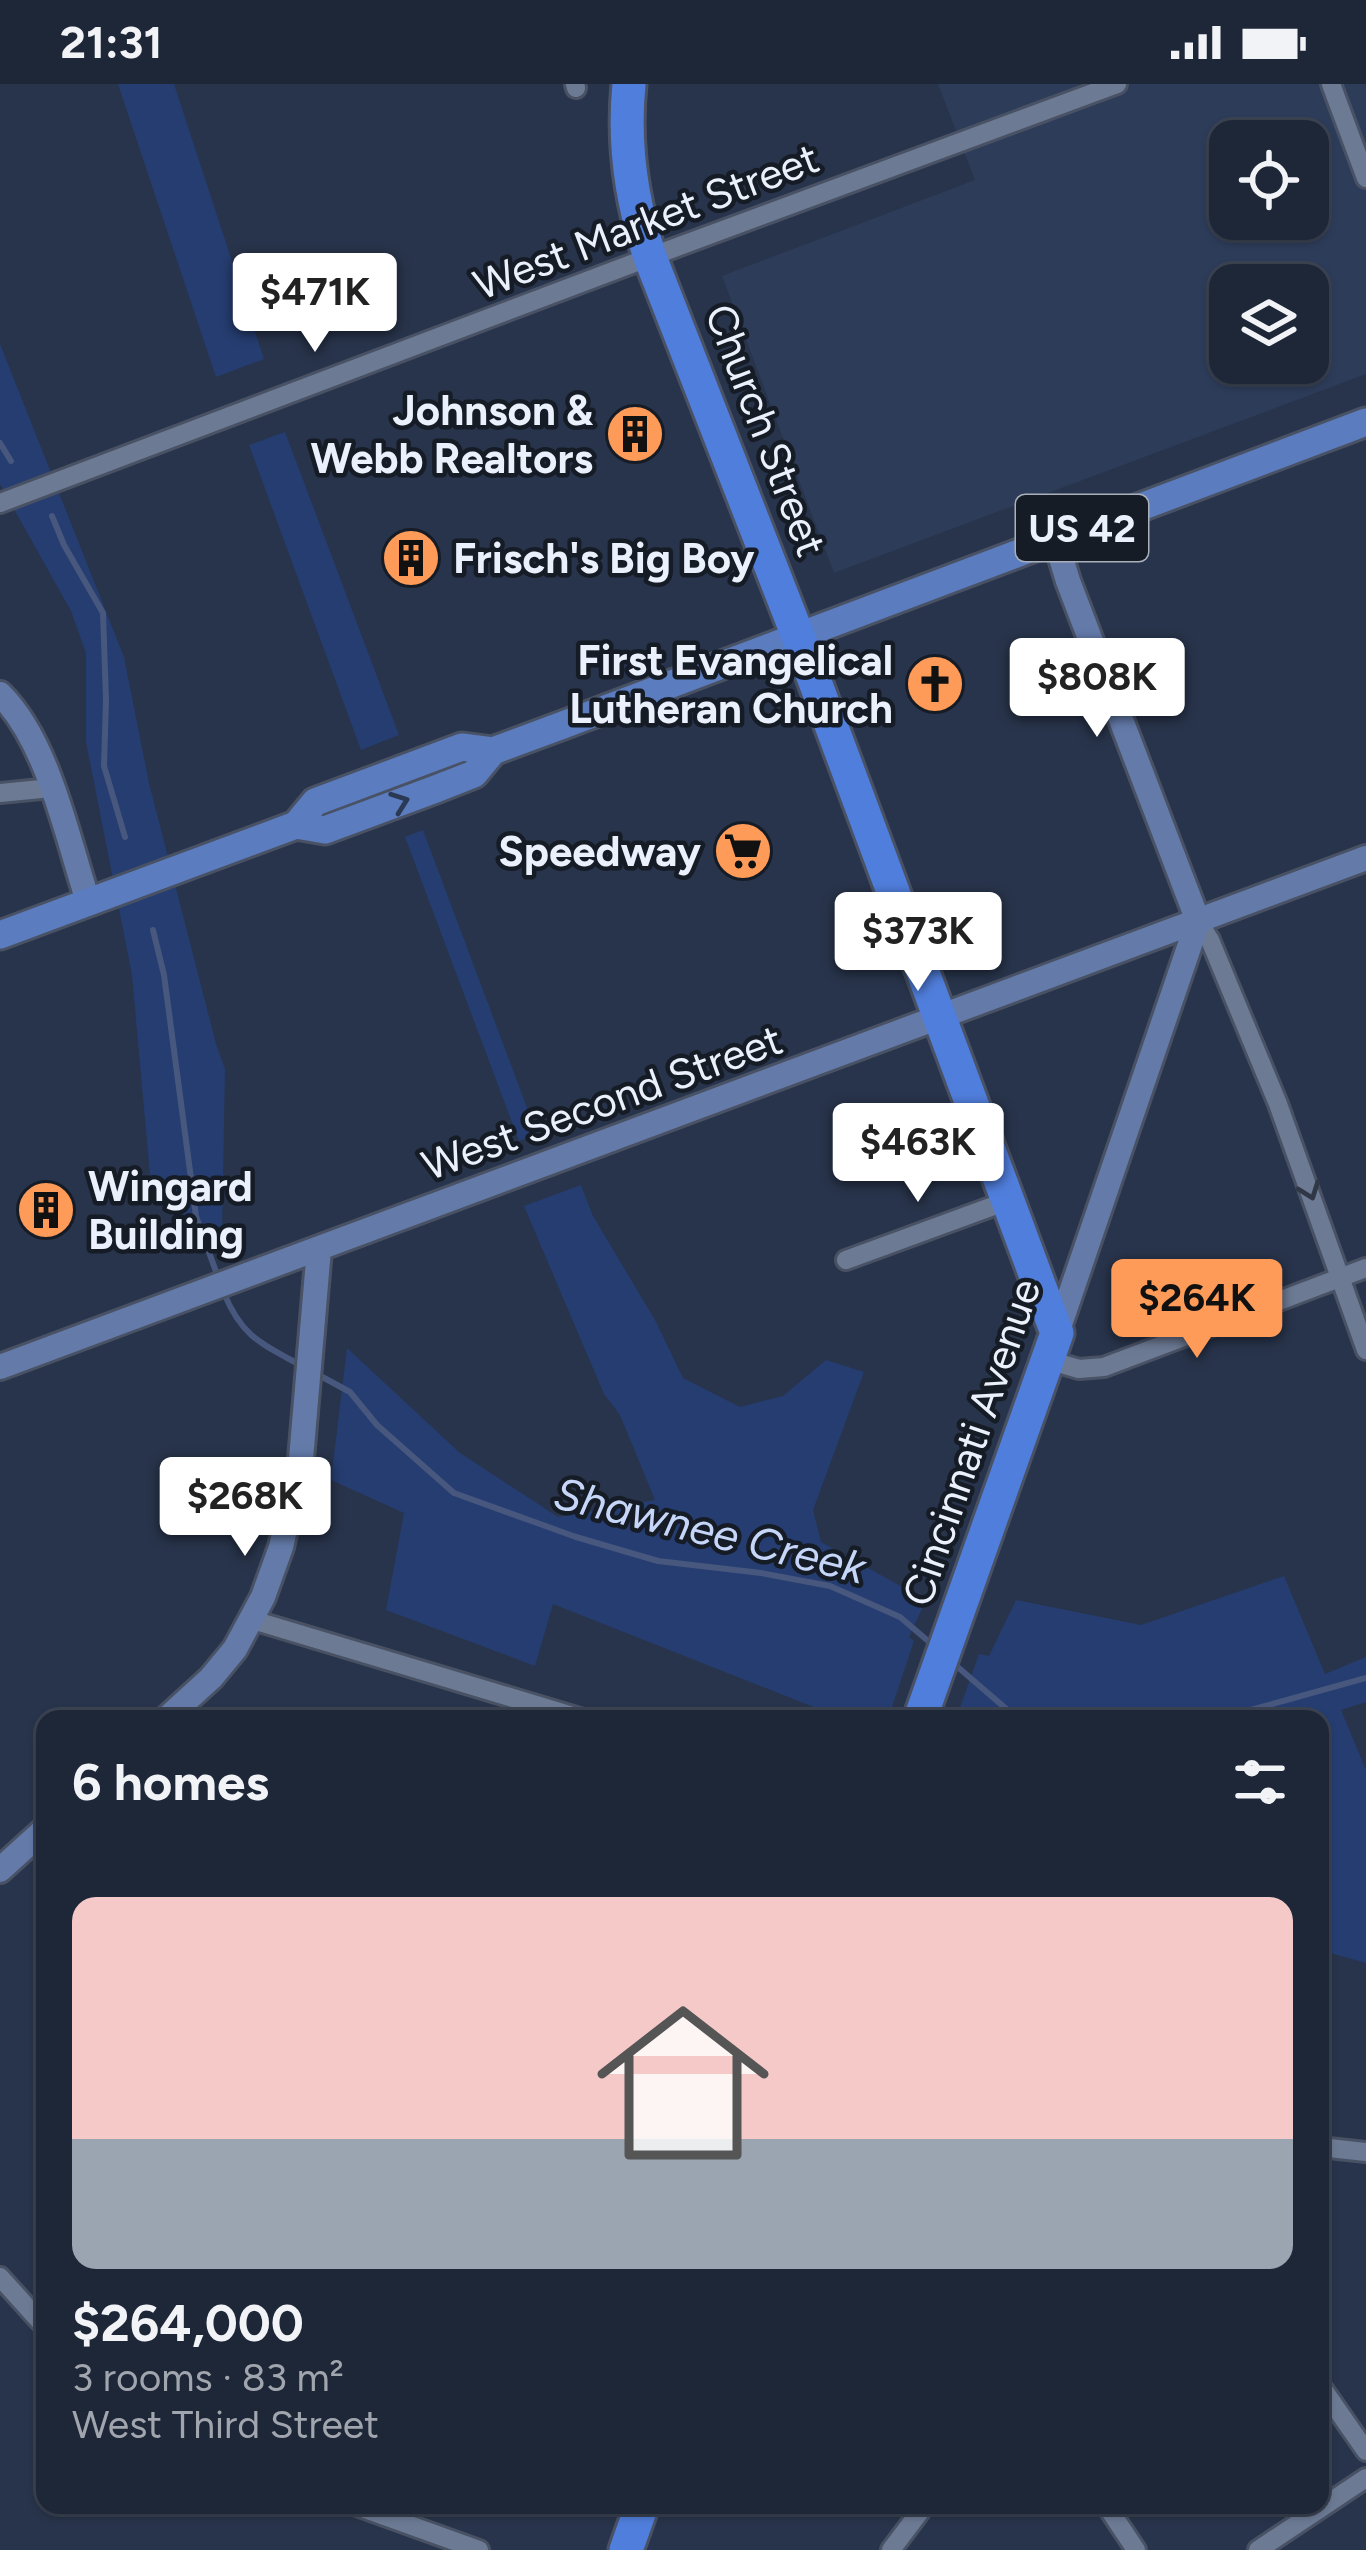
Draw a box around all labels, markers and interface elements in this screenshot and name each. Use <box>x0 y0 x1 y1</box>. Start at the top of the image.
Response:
text: 21:31 <box>60 15 163 69</box>
map controls <box>1209 120 1329 384</box>
button: locate <box>1209 120 1329 240</box>
street label: West Market Street <box>467 132 826 311</box>
pin: $471K <box>231 253 399 355</box>
button: layers <box>1209 264 1329 384</box>
text: $471K <box>260 268 370 315</box>
street label: Church Street <box>694 297 837 563</box>
place label: Johnson & Webb Realtors <box>311 385 594 484</box>
building icon: Johnson & Webb Realtors <box>604 403 666 465</box>
road number: US 42 <box>1016 495 1148 561</box>
building icon: Frisch's Big Boy <box>380 527 442 589</box>
place label: Frisch's Big Boy <box>453 533 755 584</box>
place label: First Evangelical Lutheran Church <box>569 635 893 734</box>
pin: $808K <box>1013 638 1181 740</box>
church icon: First Evangelical Lutheran Church <box>904 653 966 715</box>
text: $808K <box>1037 653 1157 700</box>
one-way arrow <box>388 792 409 816</box>
supermarket icon: Speedway <box>712 820 774 882</box>
place label: Speedway <box>498 826 702 877</box>
pin: $373K <box>834 892 1002 994</box>
text: $373K <box>862 907 974 954</box>
street label: West Second Street <box>415 1014 789 1191</box>
pin: $463K <box>834 1103 1002 1205</box>
text: $463K <box>860 1118 976 1165</box>
place label: Wingard Building <box>88 1161 253 1260</box>
building icon: Wingard Building <box>15 1179 77 1241</box>
one-way arrow <box>1295 1179 1320 1200</box>
pin: $264K <box>1113 1259 1281 1361</box>
street label: Cincinnati Avenue <box>892 1272 1051 1612</box>
text: $264K <box>1138 1274 1256 1321</box>
pin: $268K <box>161 1457 329 1559</box>
water label: Shawnee Creek <box>549 1465 872 1595</box>
text: $268K <box>187 1472 303 1519</box>
icon: filters <box>1227 1749 1293 1815</box>
text: 6 homes <box>72 1752 269 1813</box>
icon: home <box>575 1975 791 2191</box>
text: $264,000 <box>72 2293 304 2354</box>
text: 3 rooms · 83 m² <box>72 2354 344 2401</box>
text: West Third Street <box>72 2401 379 2448</box>

